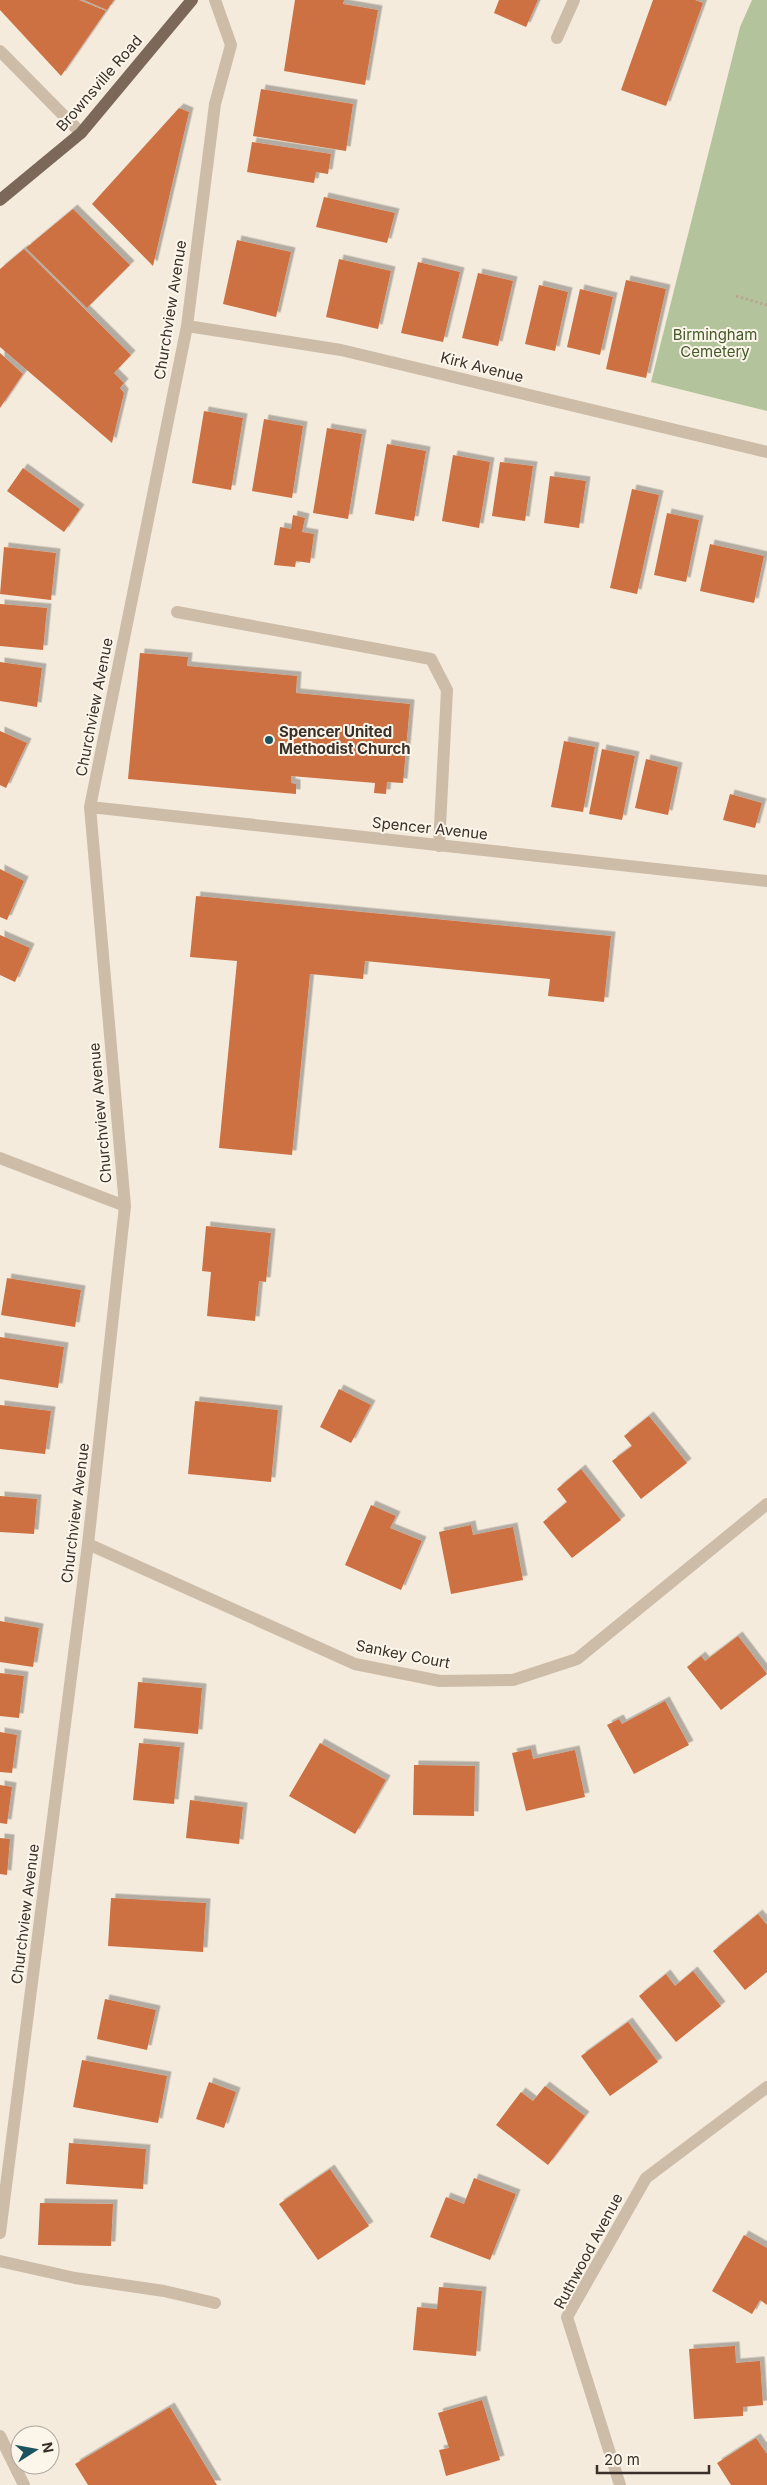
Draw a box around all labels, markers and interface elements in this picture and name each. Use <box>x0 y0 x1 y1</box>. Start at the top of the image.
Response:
street label: Brownsville Road <box>52 31 146 135</box>
street label: Churchview Avenue <box>150 239 190 381</box>
park label: Birmingham Cemetery <box>673 325 757 361</box>
street label: Kirk Avenue <box>438 348 526 386</box>
street label: Churchview Avenue <box>71 636 117 778</box>
place label: Spencer United Methodist Church <box>279 722 411 758</box>
marker: Spencer United Methodist Church <box>263 734 275 746</box>
street label: Spencer Avenue <box>371 812 489 844</box>
street label: Churchview Avenue <box>84 1042 116 1184</box>
street label: Churchview Avenue <box>57 1442 93 1584</box>
street label: Sankey Court <box>354 1636 452 1672</box>
street label: Churchview Avenue <box>7 1843 43 1985</box>
street label: Ruthwood Avenue <box>549 2190 627 2312</box>
north arrow <box>10 2425 60 2475</box>
text: N <box>39 2441 58 2454</box>
scale bar <box>597 2442 710 2474</box>
text: 20 m <box>604 2450 640 2469</box>

